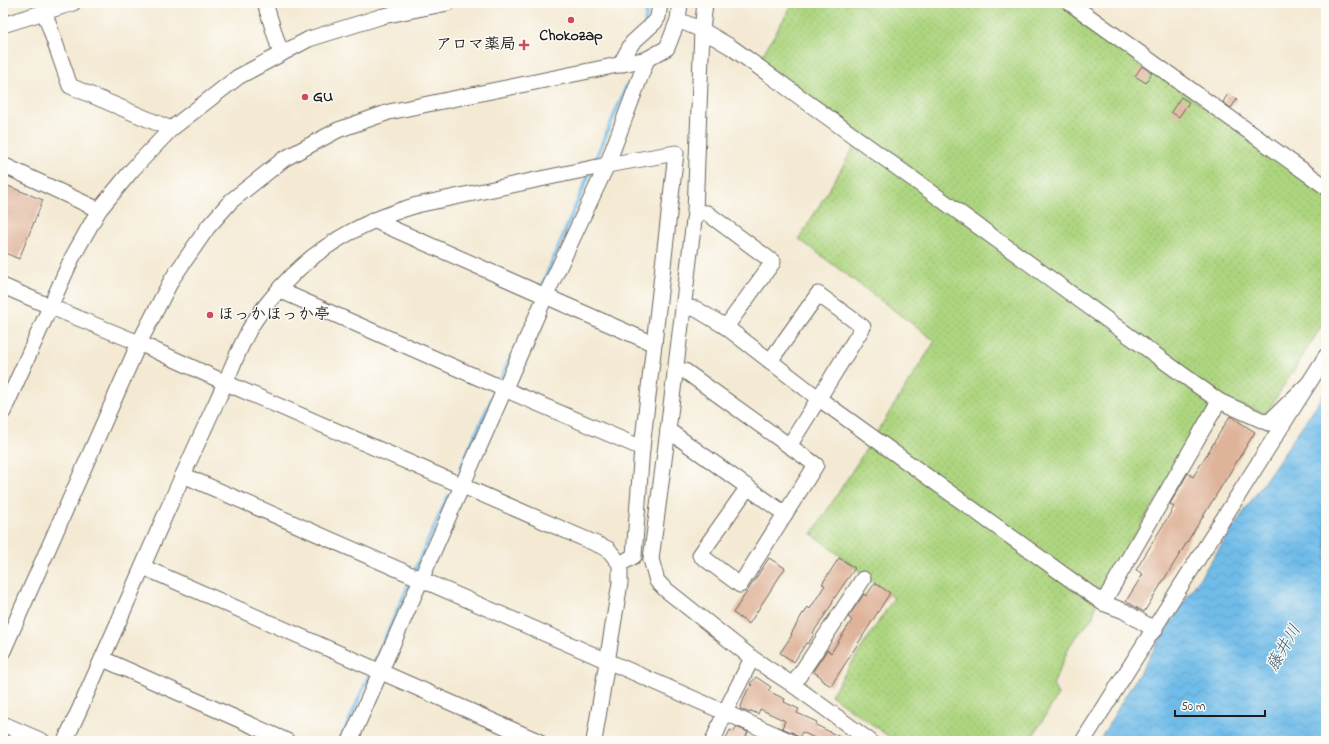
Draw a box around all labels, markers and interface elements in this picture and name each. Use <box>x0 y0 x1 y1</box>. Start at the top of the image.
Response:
marker: Chokozap <box>566 15 576 25</box>
place label: Chokozap <box>539 24 603 48</box>
place label: アロマ薬局 <box>436 33 516 57</box>
marker: アロマ薬局 <box>519 40 529 50</box>
place label: GU <box>313 85 333 109</box>
marker: GU <box>300 92 310 102</box>
place label: ほっかほっか亭 <box>218 303 330 327</box>
marker: ほっかほっか亭 <box>205 310 215 320</box>
water label: 藤井川 <box>1260 620 1308 676</box>
scale bar <box>1175 692 1265 718</box>
text: 50 m <box>1181 698 1205 716</box>

